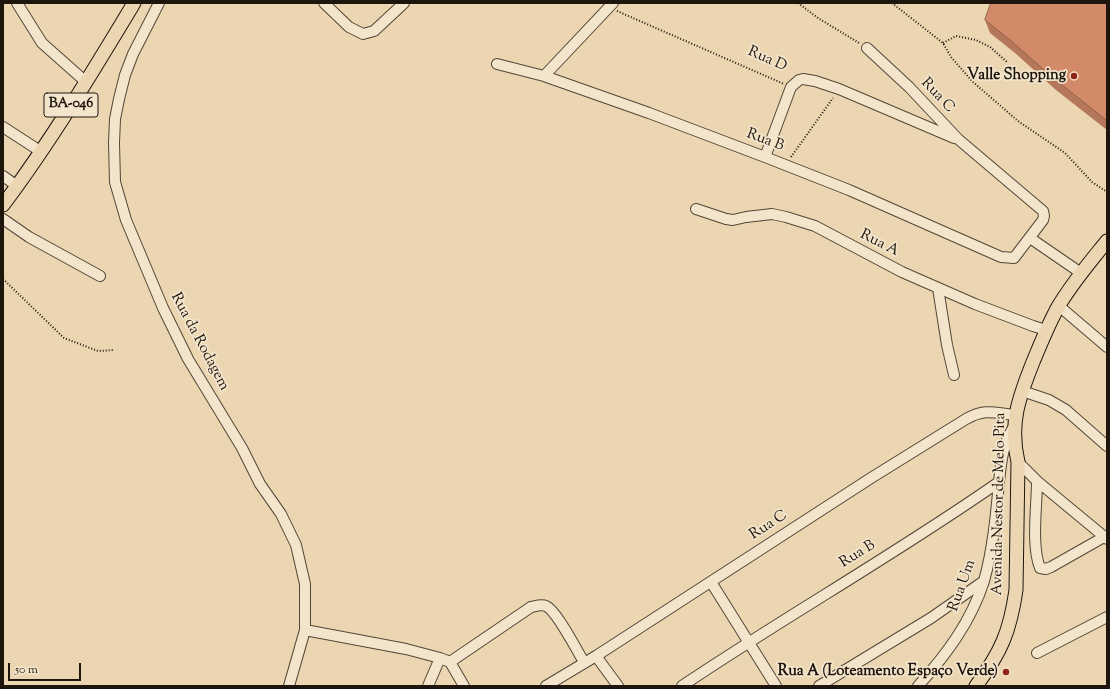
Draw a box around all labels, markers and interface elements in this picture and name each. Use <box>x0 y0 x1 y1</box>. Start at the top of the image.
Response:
street label: Rua D <box>745 43 789 77</box>
place label: Valle Shopping <box>967 67 1066 85</box>
marker: Valle Shopping <box>1069 71 1079 81</box>
street label: Rua C <box>916 75 958 117</box>
road number: BA-046 <box>44 93 98 117</box>
street label: Rua B <box>744 126 786 156</box>
street label: Rua A <box>857 227 901 261</box>
street label: Rua da Rodagem <box>166 290 232 394</box>
street label: Avenida Nestor de Melo Pita <box>989 412 1011 596</box>
street label: Rua C <box>747 507 791 545</box>
street label: Rua B <box>837 537 879 573</box>
street label: Rua Um <box>945 558 981 614</box>
scale bar <box>10 655 83 681</box>
text: 50 m <box>15 661 38 679</box>
place label: Rua A (Loteamento Espaço Verde) <box>778 663 998 681</box>
marker: Rua A (Loteamento Espaço Verde) <box>1001 667 1011 677</box>

